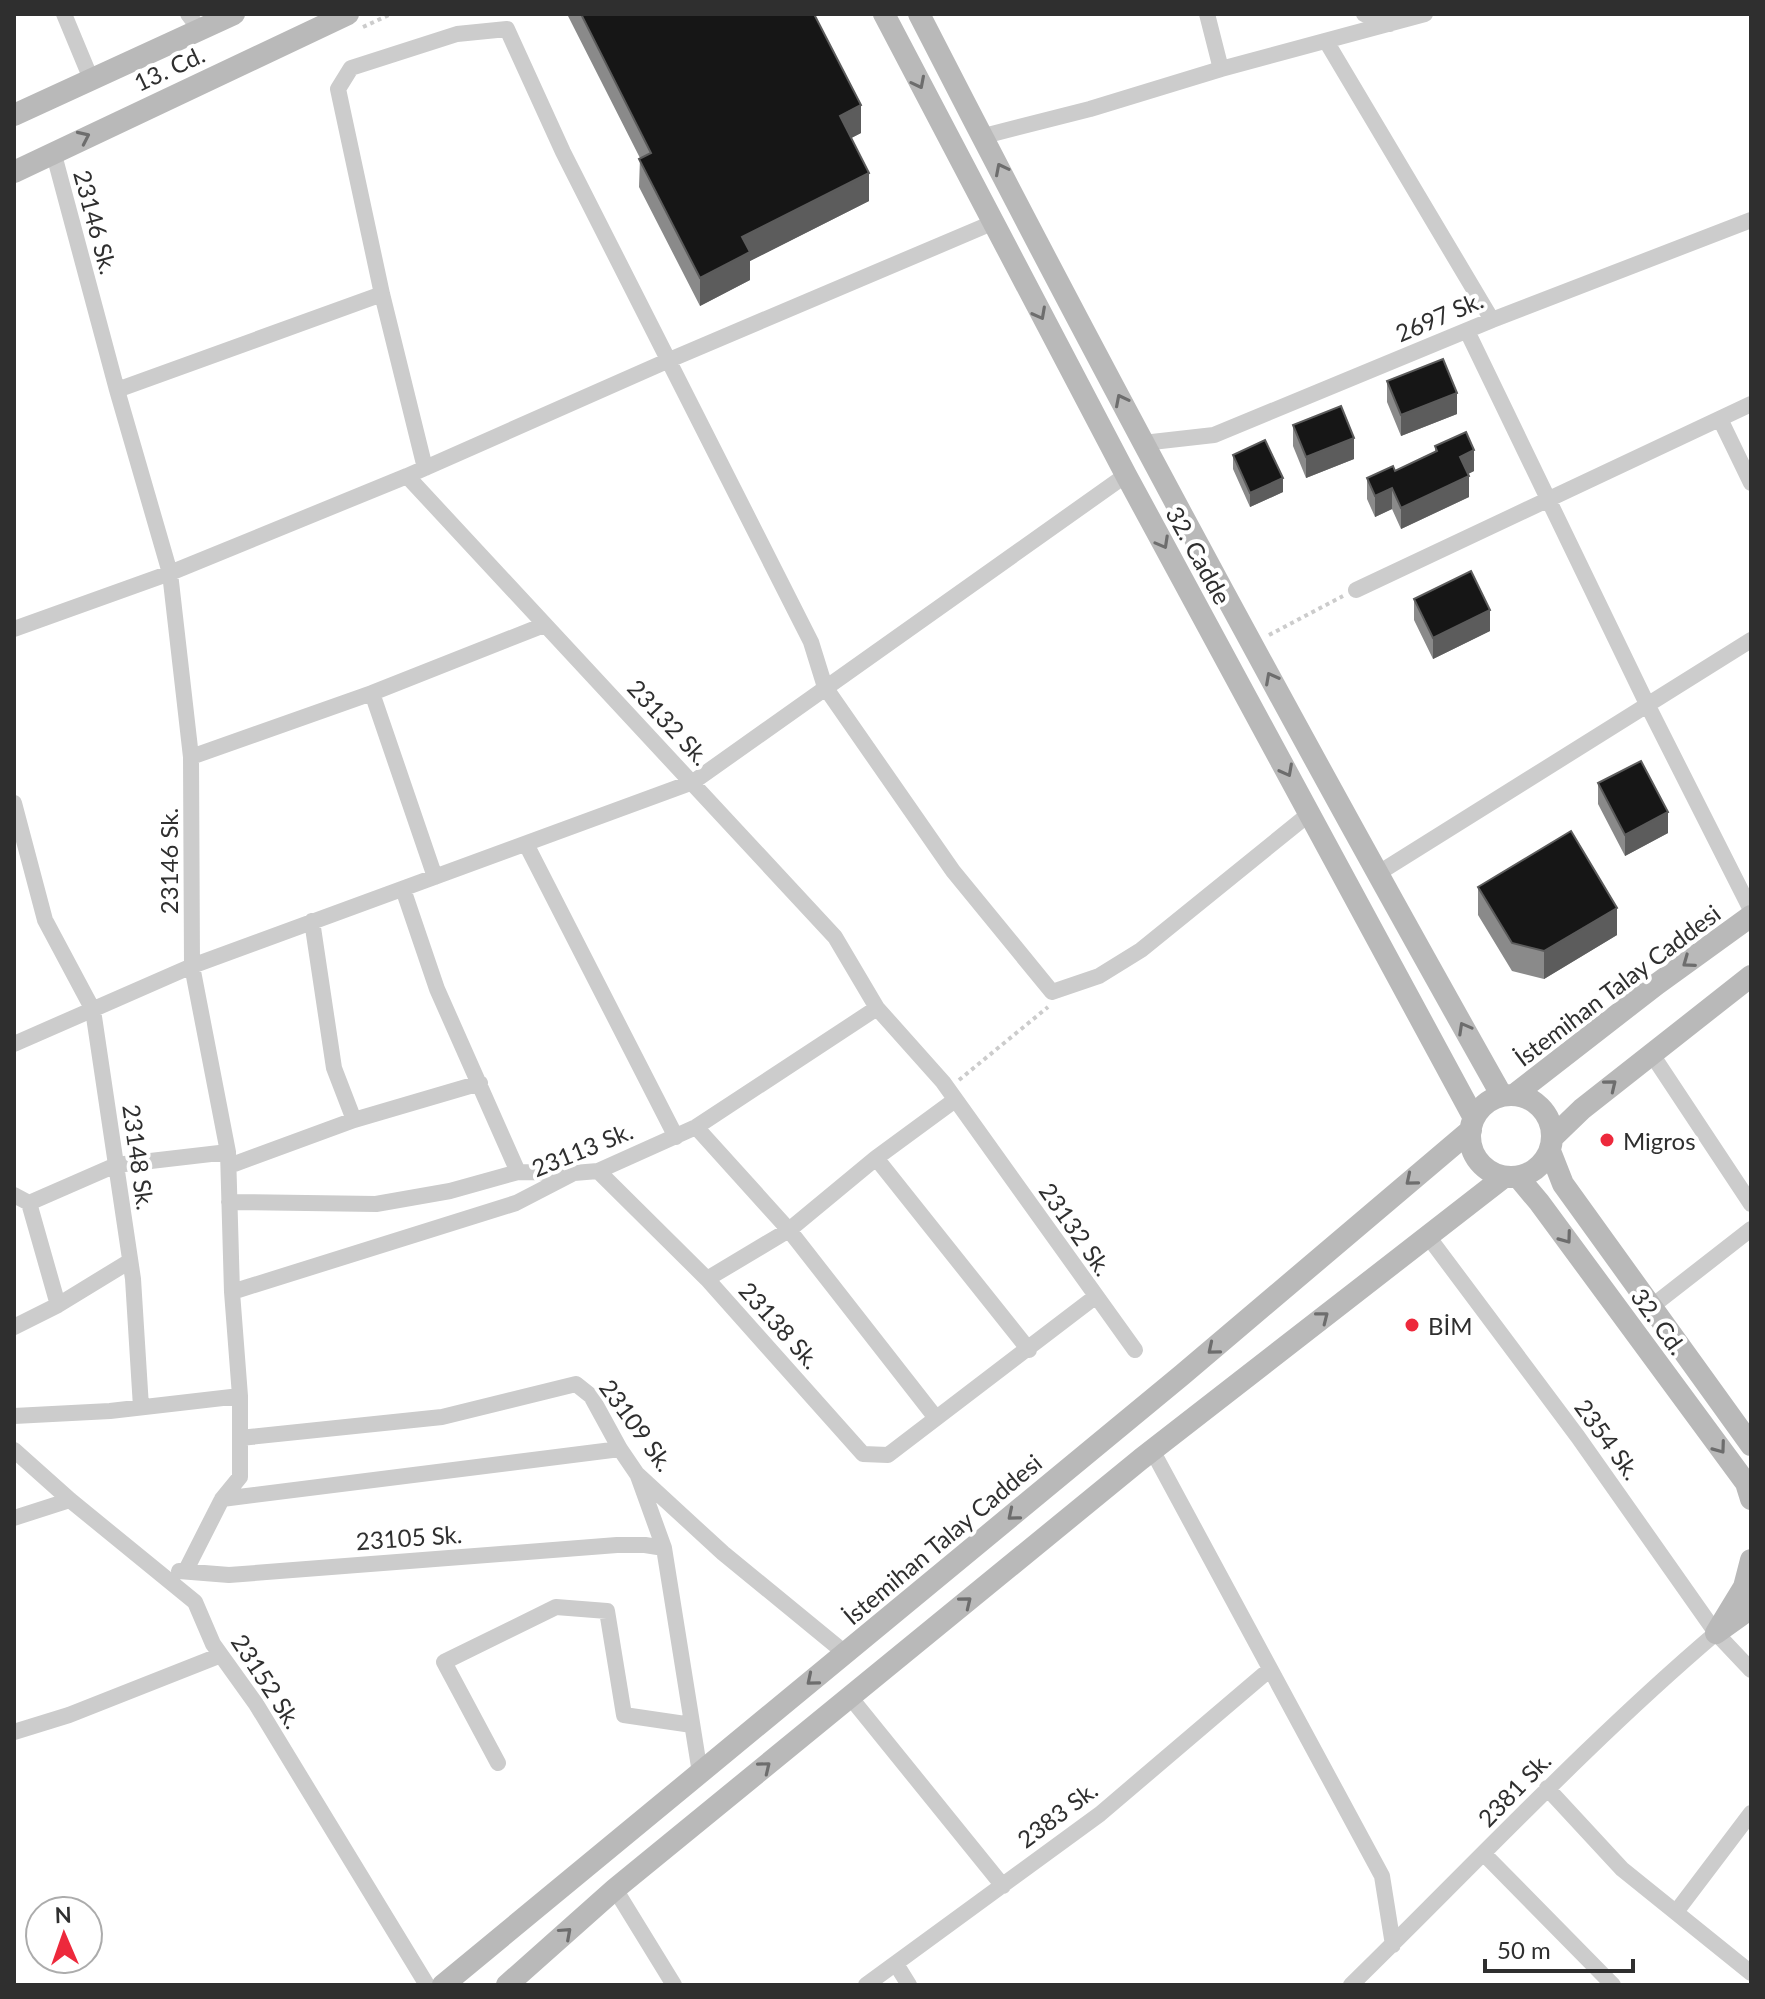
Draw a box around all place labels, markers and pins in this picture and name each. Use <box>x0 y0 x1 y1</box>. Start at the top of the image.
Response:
place label: Migros <box>1623 1126 1696 1155</box>
marker: Migros <box>1598 1131 1616 1149</box>
place label: BİM <box>1428 1311 1473 1340</box>
marker: BİM <box>1403 1316 1421 1334</box>

